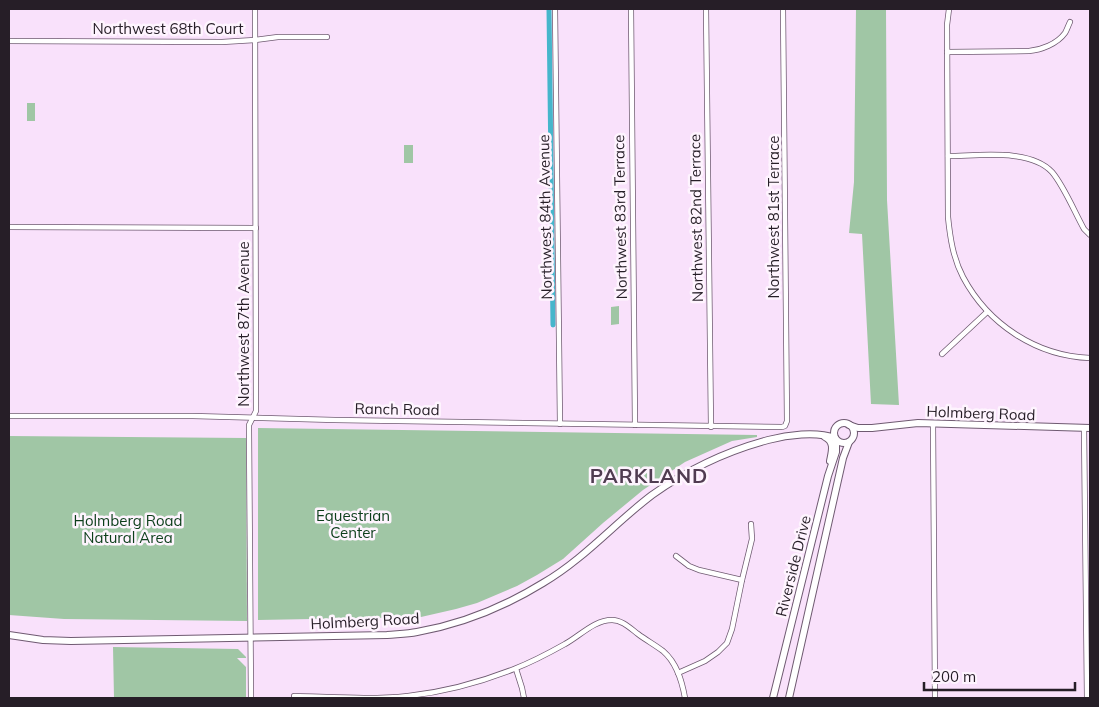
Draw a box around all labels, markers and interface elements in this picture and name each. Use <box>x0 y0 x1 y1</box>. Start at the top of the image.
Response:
street label: Northwest 68th Court <box>92 19 244 38</box>
street label: Northwest 84th Avenue <box>534 134 556 300</box>
street label: Northwest 83rd Terrace <box>609 134 631 300</box>
street label: Northwest 82nd Terrace <box>685 134 707 302</box>
street label: Northwest 81st Terrace <box>764 135 783 299</box>
street label: Northwest 87th Avenue <box>234 241 253 407</box>
street label: Ranch Road <box>354 399 440 419</box>
street label: Holmberg Road <box>926 402 1036 424</box>
district label: PARKLAND <box>590 463 708 488</box>
park label: Equestrian Center <box>316 506 390 542</box>
park label: Holmberg Road Natural Area <box>73 511 183 547</box>
street label: Riverside Drive <box>771 513 815 619</box>
street label: Holmberg Road <box>310 609 420 633</box>
scale bar <box>924 660 1075 692</box>
text: 200 m <box>932 667 976 686</box>

